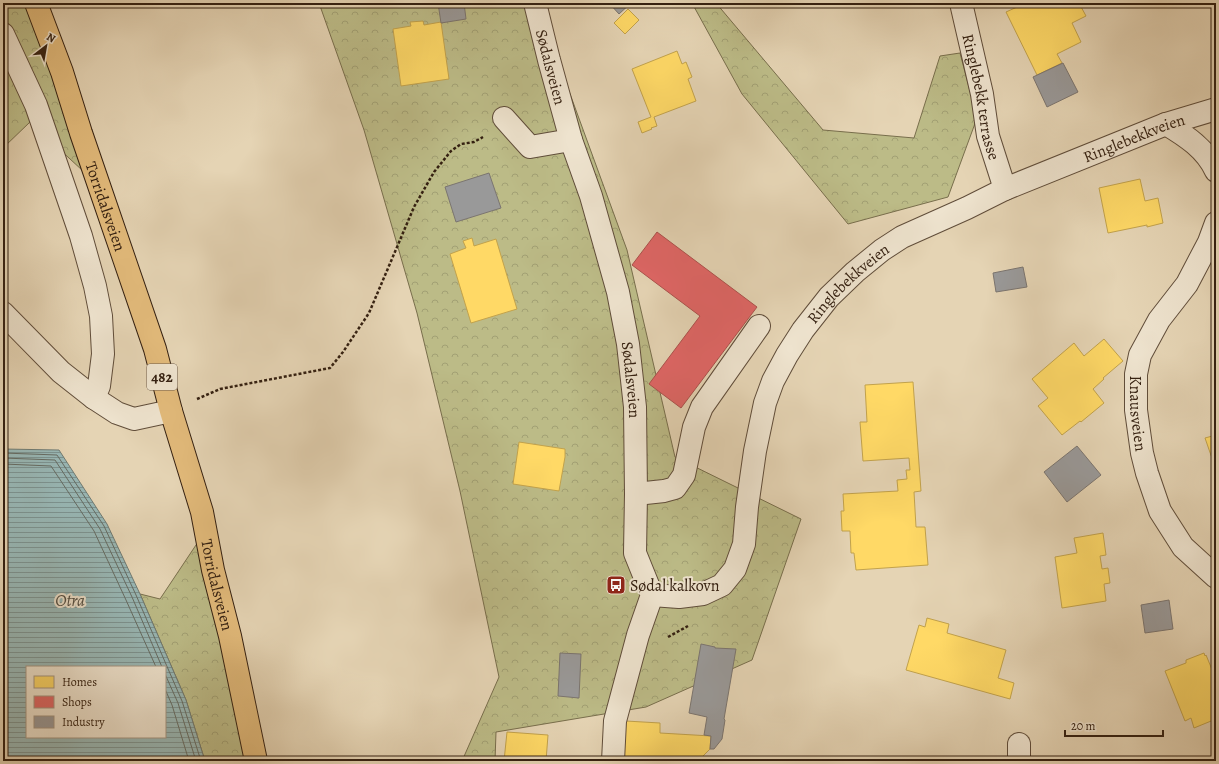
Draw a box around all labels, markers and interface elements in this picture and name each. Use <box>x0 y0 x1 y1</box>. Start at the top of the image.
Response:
north arrow <box>26 26 66 66</box>
street label: Sødalsveien <box>530 27 571 108</box>
text: N <box>44 29 58 46</box>
street label: Ringlebekk terrasse <box>956 32 1005 163</box>
street label: Ringlebekkveien <box>1080 109 1188 168</box>
street label: Torridalsveien <box>80 159 131 255</box>
street label: Ringlebekkveien <box>802 238 894 329</box>
street label: Sødalsveien <box>616 341 645 419</box>
road number: 482 <box>147 364 177 390</box>
street label: Knausveien <box>1124 376 1152 453</box>
street label: Torridalsveien <box>195 537 238 633</box>
bus stop icon: Sødal kalkovn <box>605 574 627 596</box>
place label: Sødal kalkovn <box>630 575 720 597</box>
water label: Otra <box>55 589 85 612</box>
legend <box>26 666 166 738</box>
text: Homes <box>62 674 97 690</box>
text: Shops <box>62 694 92 710</box>
scale bar <box>1065 712 1163 738</box>
text: Industry <box>62 714 105 730</box>
text: 20 m <box>1071 718 1095 734</box>

